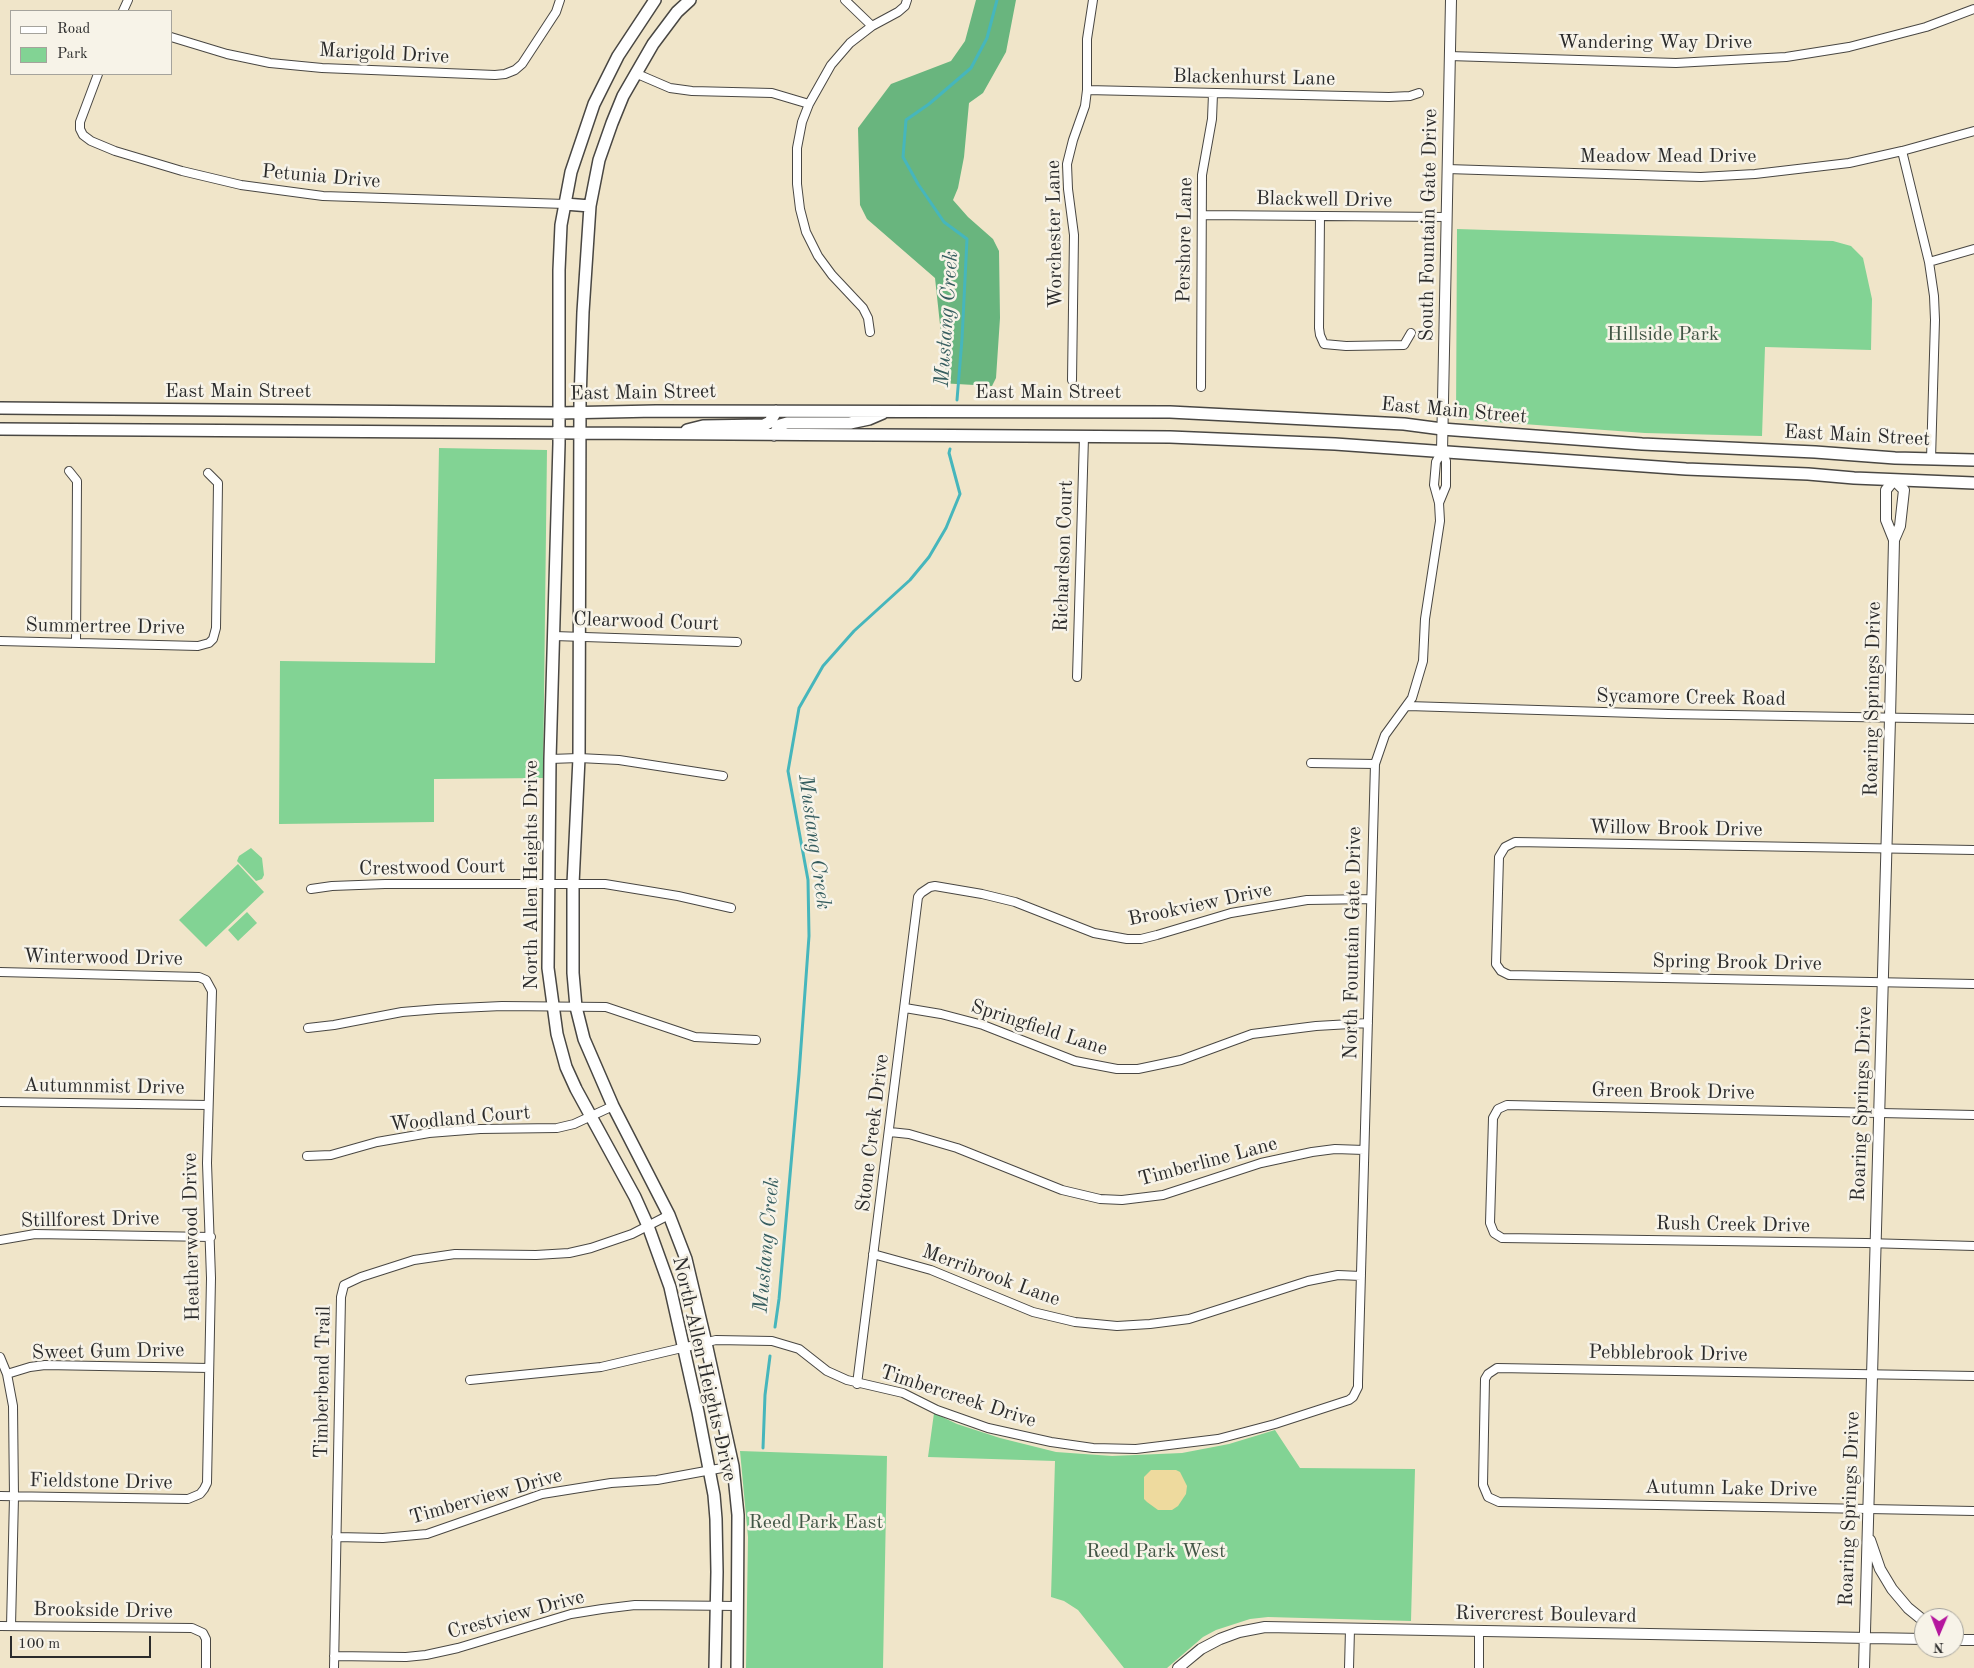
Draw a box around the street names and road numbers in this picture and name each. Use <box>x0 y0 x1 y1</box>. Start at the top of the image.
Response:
street label: Wandering Way Drive <box>1558 31 1752 55</box>
street label: Marigold Drive <box>318 39 450 69</box>
street label: Blackenhurst Lane <box>1173 65 1335 91</box>
street label: South Fountain Gate Drive <box>1415 108 1443 342</box>
street label: Meadow Mead Drive <box>1580 145 1756 169</box>
street label: Petunia Drive <box>261 160 381 194</box>
street label: Worchester Lane <box>1042 160 1068 308</box>
street label: Pershore Lane <box>1172 177 1198 303</box>
street label: Blackwell Drive <box>1256 187 1392 213</box>
street label: East Main Street <box>165 380 311 404</box>
street label: East Main Street <box>570 380 716 406</box>
street label: East Main Street <box>975 381 1121 405</box>
street label: East Main Street <box>1380 393 1528 429</box>
street label: East Main Street <box>1783 420 1931 452</box>
street label: Richardson Court <box>1049 480 1079 632</box>
street label: Roaring Springs Drive <box>1859 601 1887 797</box>
street label: Clearwood Court <box>573 607 719 637</box>
street label: Summertree Drive <box>25 614 185 640</box>
street label: Sycamore Creek Road <box>1596 684 1786 712</box>
street label: North Allen Heights Drive <box>520 760 544 990</box>
street label: Willow Brook Drive <box>1589 815 1763 843</box>
street label: North Fountain Gate Drive <box>1339 826 1367 1060</box>
street label: Crestwood Court <box>359 855 505 881</box>
street label: Brookview Drive <box>1126 878 1274 932</box>
street label: Winterwood Drive <box>23 945 183 971</box>
street label: Spring Brook Drive <box>1652 950 1822 976</box>
street label: Springfield Lane <box>968 995 1110 1061</box>
street label: Roaring Springs Drive <box>1847 1006 1877 1202</box>
street label: Stone Creek Drive <box>851 1053 895 1213</box>
street label: Autumnmist Drive <box>23 1074 185 1100</box>
street label: Green Brook Drive <box>1591 1079 1755 1105</box>
street label: Woodland Court <box>389 1101 531 1137</box>
street label: Timberline Lane <box>1136 1132 1280 1192</box>
street label: Heatherwood Drive <box>179 1153 205 1321</box>
street label: Stillforest Drive <box>20 1207 160 1233</box>
street label: Rush Creek Drive <box>1656 1212 1810 1238</box>
street label: Merribrook Lane <box>919 1240 1063 1312</box>
street label: North Allen Heights Drive <box>666 1254 742 1484</box>
street label: Timberbend Trail <box>310 1305 336 1459</box>
street label: Sweet Gum Drive <box>32 1339 184 1365</box>
street label: Pebblebrook Drive <box>1588 1341 1748 1367</box>
street label: Timbercreek Drive <box>877 1360 1039 1434</box>
street label: Roaring Springs Drive <box>1835 1411 1865 1607</box>
street label: Timberview Drive <box>407 1464 565 1530</box>
street label: Fieldstone Drive <box>29 1469 173 1495</box>
street label: Autumn Lake Drive <box>1645 1475 1817 1503</box>
street label: Crestview Drive <box>445 1585 587 1645</box>
street label: Brookside Drive <box>33 1598 173 1624</box>
street label: Rivercrest Boulevard <box>1455 1601 1637 1629</box>

